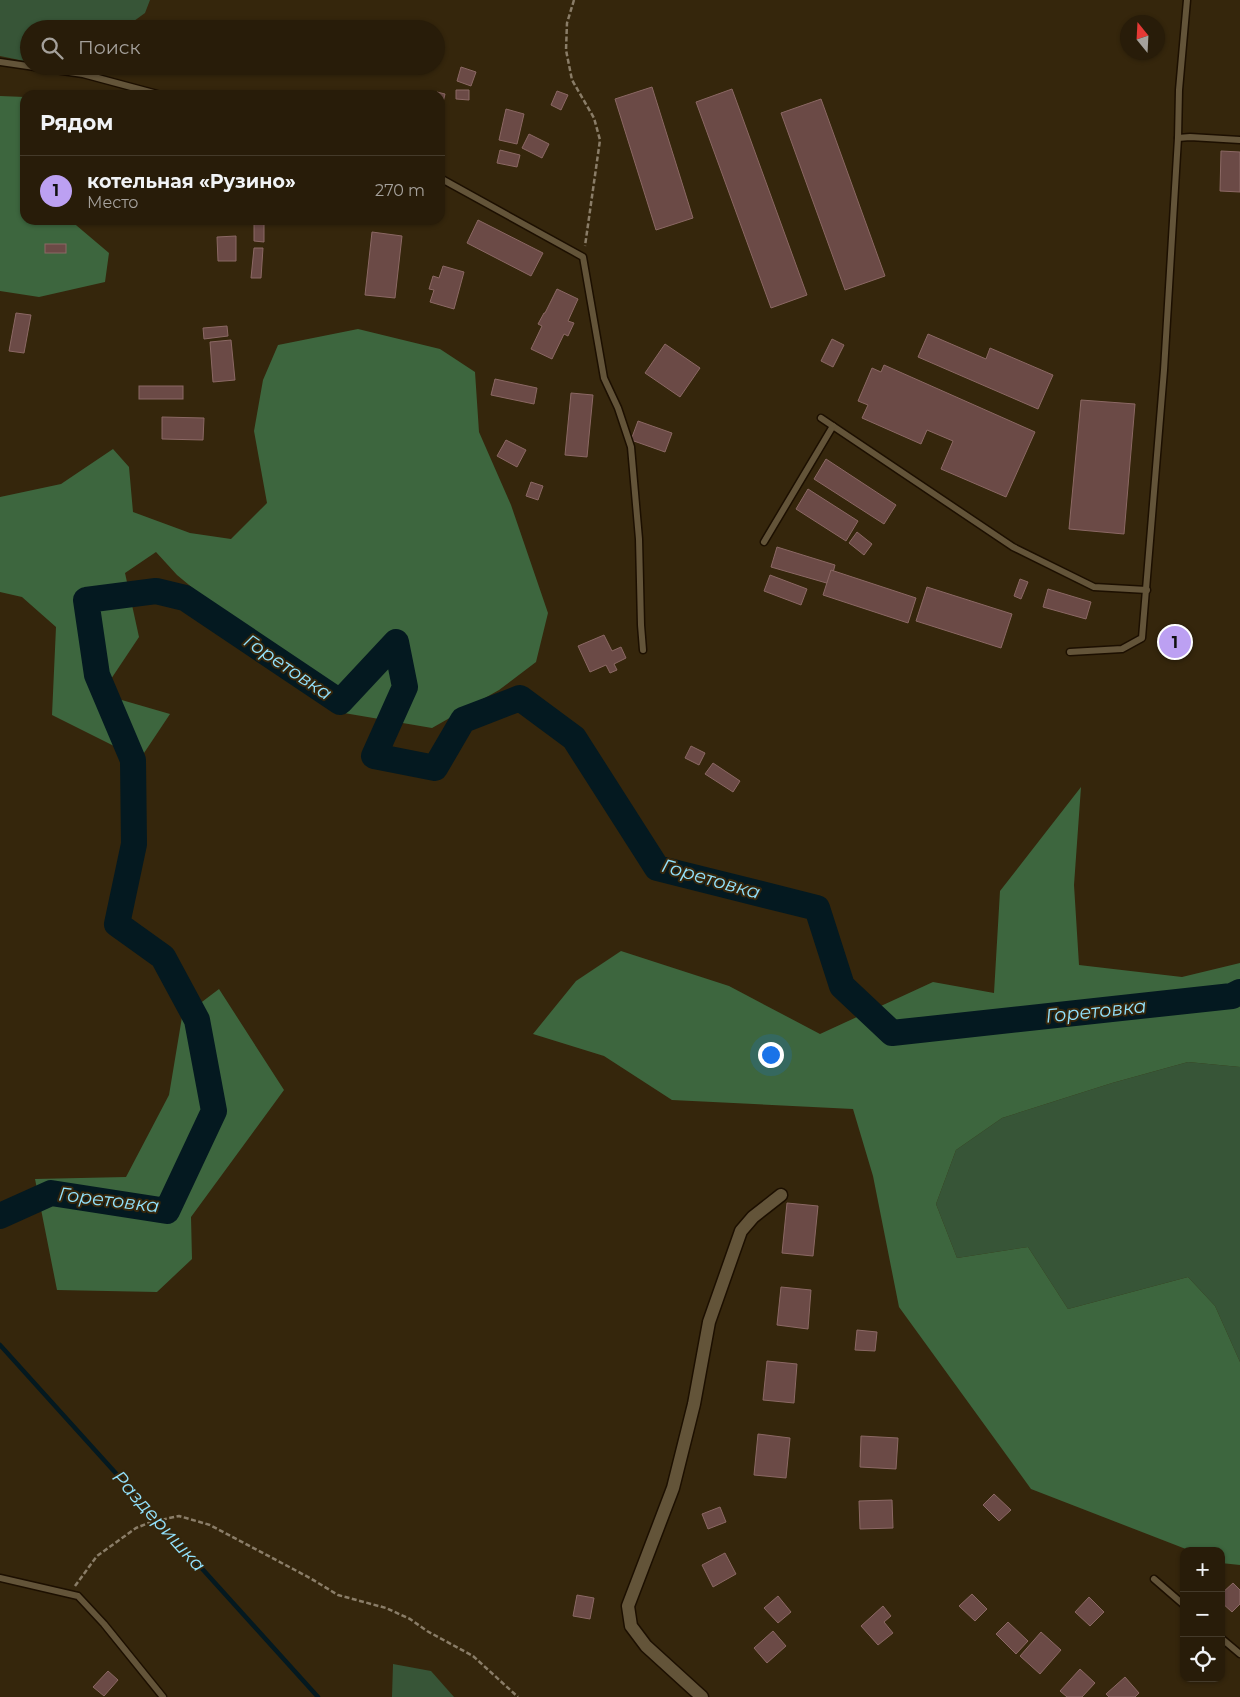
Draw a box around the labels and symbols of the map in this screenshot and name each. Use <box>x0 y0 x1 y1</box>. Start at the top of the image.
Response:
north arrow <box>1120 15 1165 60</box>
pin: 1 <box>1159 623 1191 661</box>
water label: Горетовка <box>240 629 336 705</box>
water label: Горетовка <box>659 854 763 904</box>
water label: Горетовка <box>1044 994 1148 1028</box>
your location <box>758 1042 784 1068</box>
water label: Горетовка <box>57 1182 161 1218</box>
water label: Раздеришка <box>108 1466 210 1576</box>

